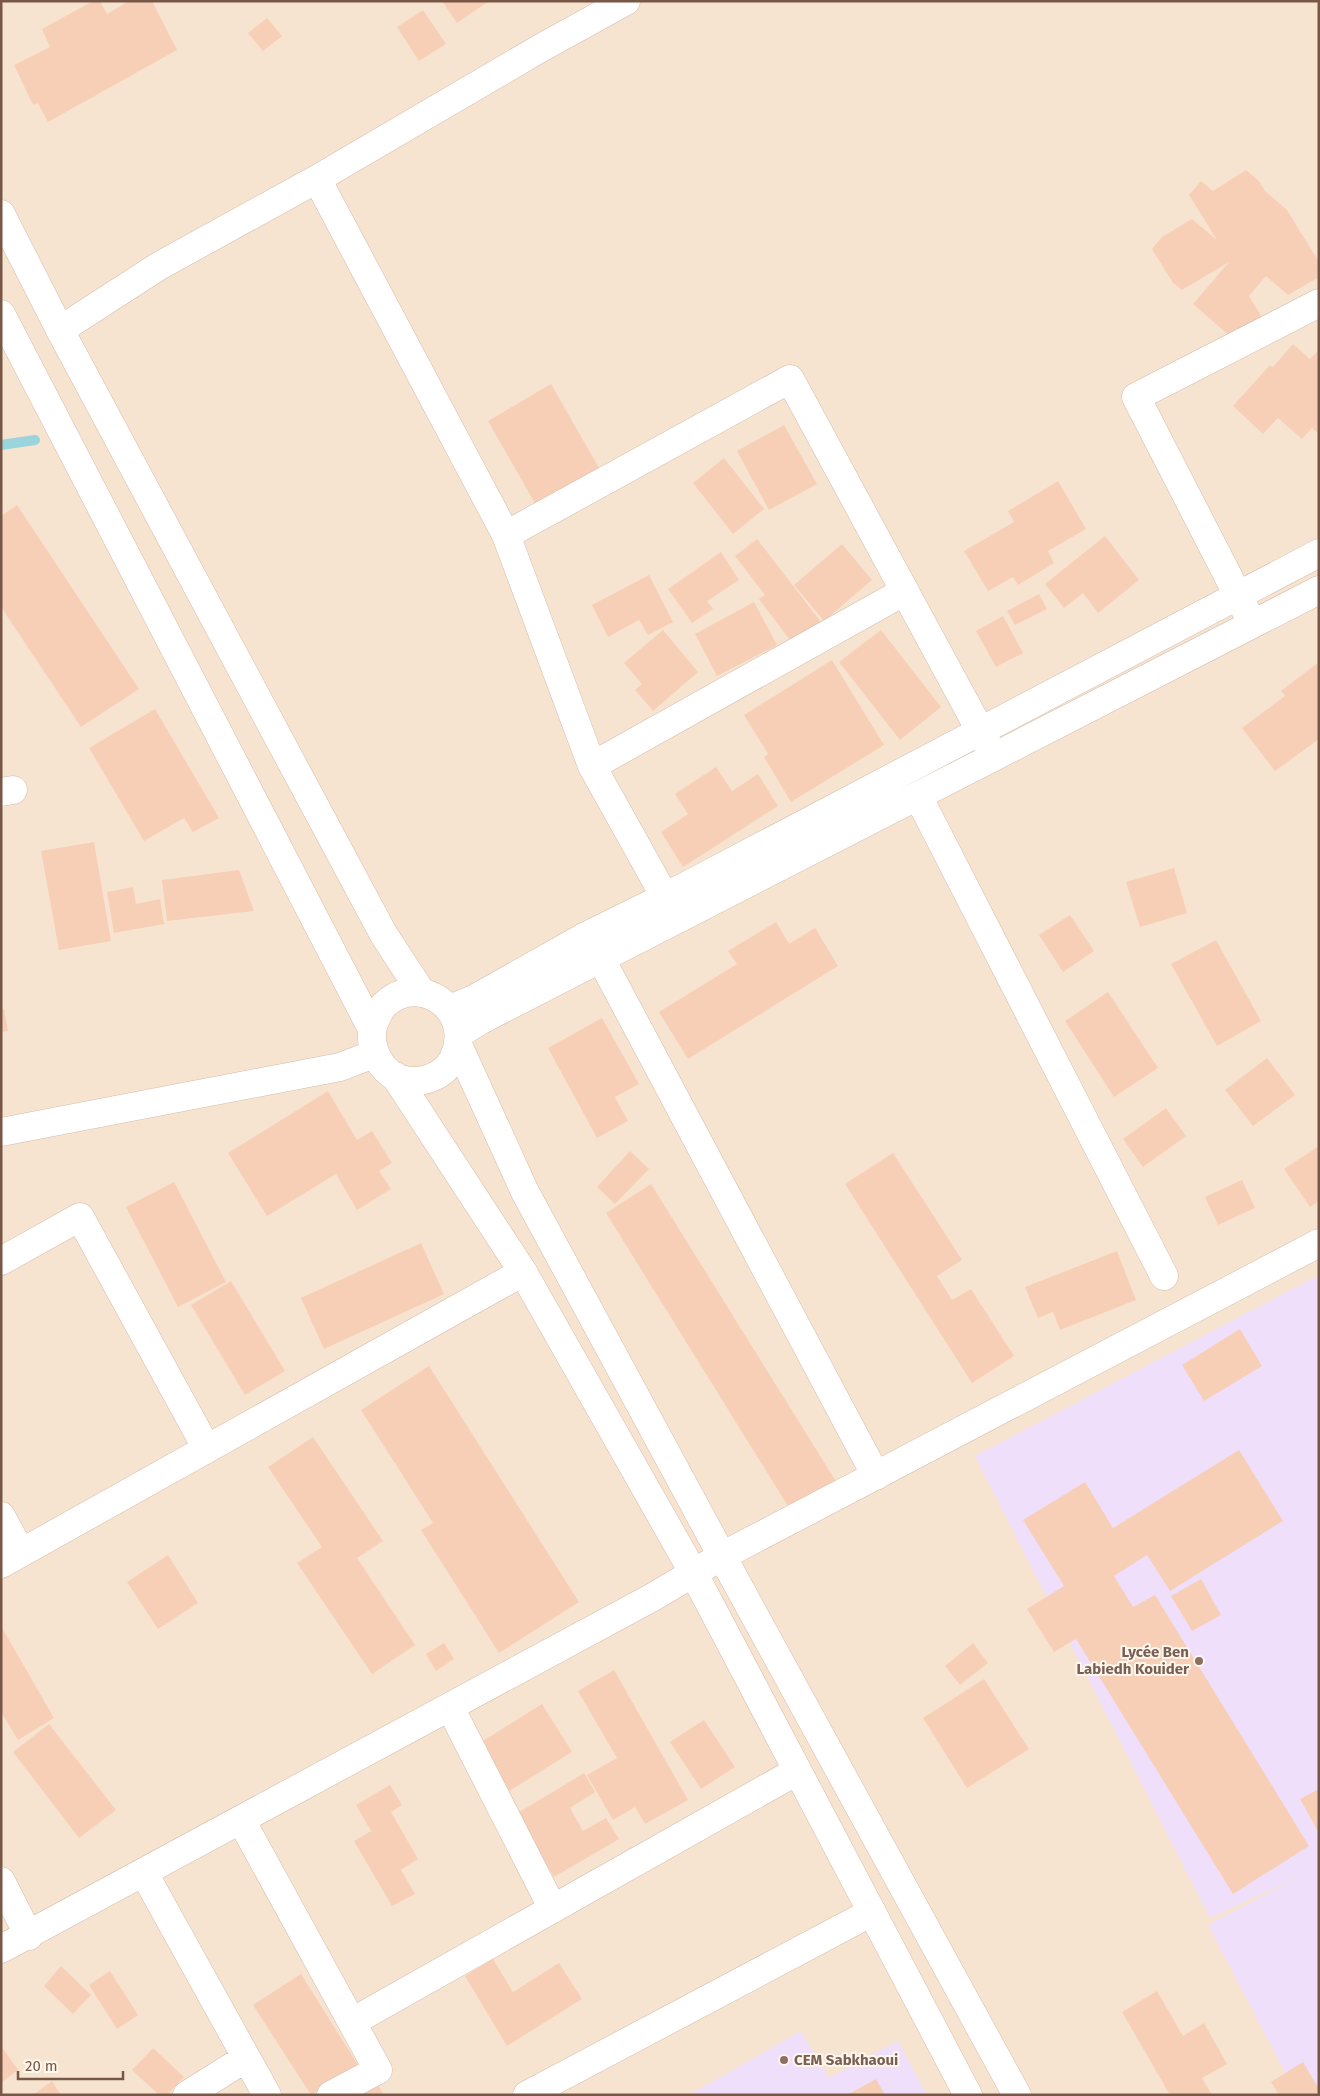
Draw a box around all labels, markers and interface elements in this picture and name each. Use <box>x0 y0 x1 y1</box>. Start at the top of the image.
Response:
place label: Lycée Ben Labiedh Kouider <box>1076 1643 1190 1678</box>
marker: Lycée Ben Labiedh Kouider <box>1193 1655 1205 1667</box>
scale bar <box>18 2048 122 2080</box>
place label: CEM Sabkhaoui <box>794 2051 898 2069</box>
marker: CEM Sabkhaoui <box>778 2054 790 2066</box>
text: 20 m <box>25 2057 58 2075</box>

